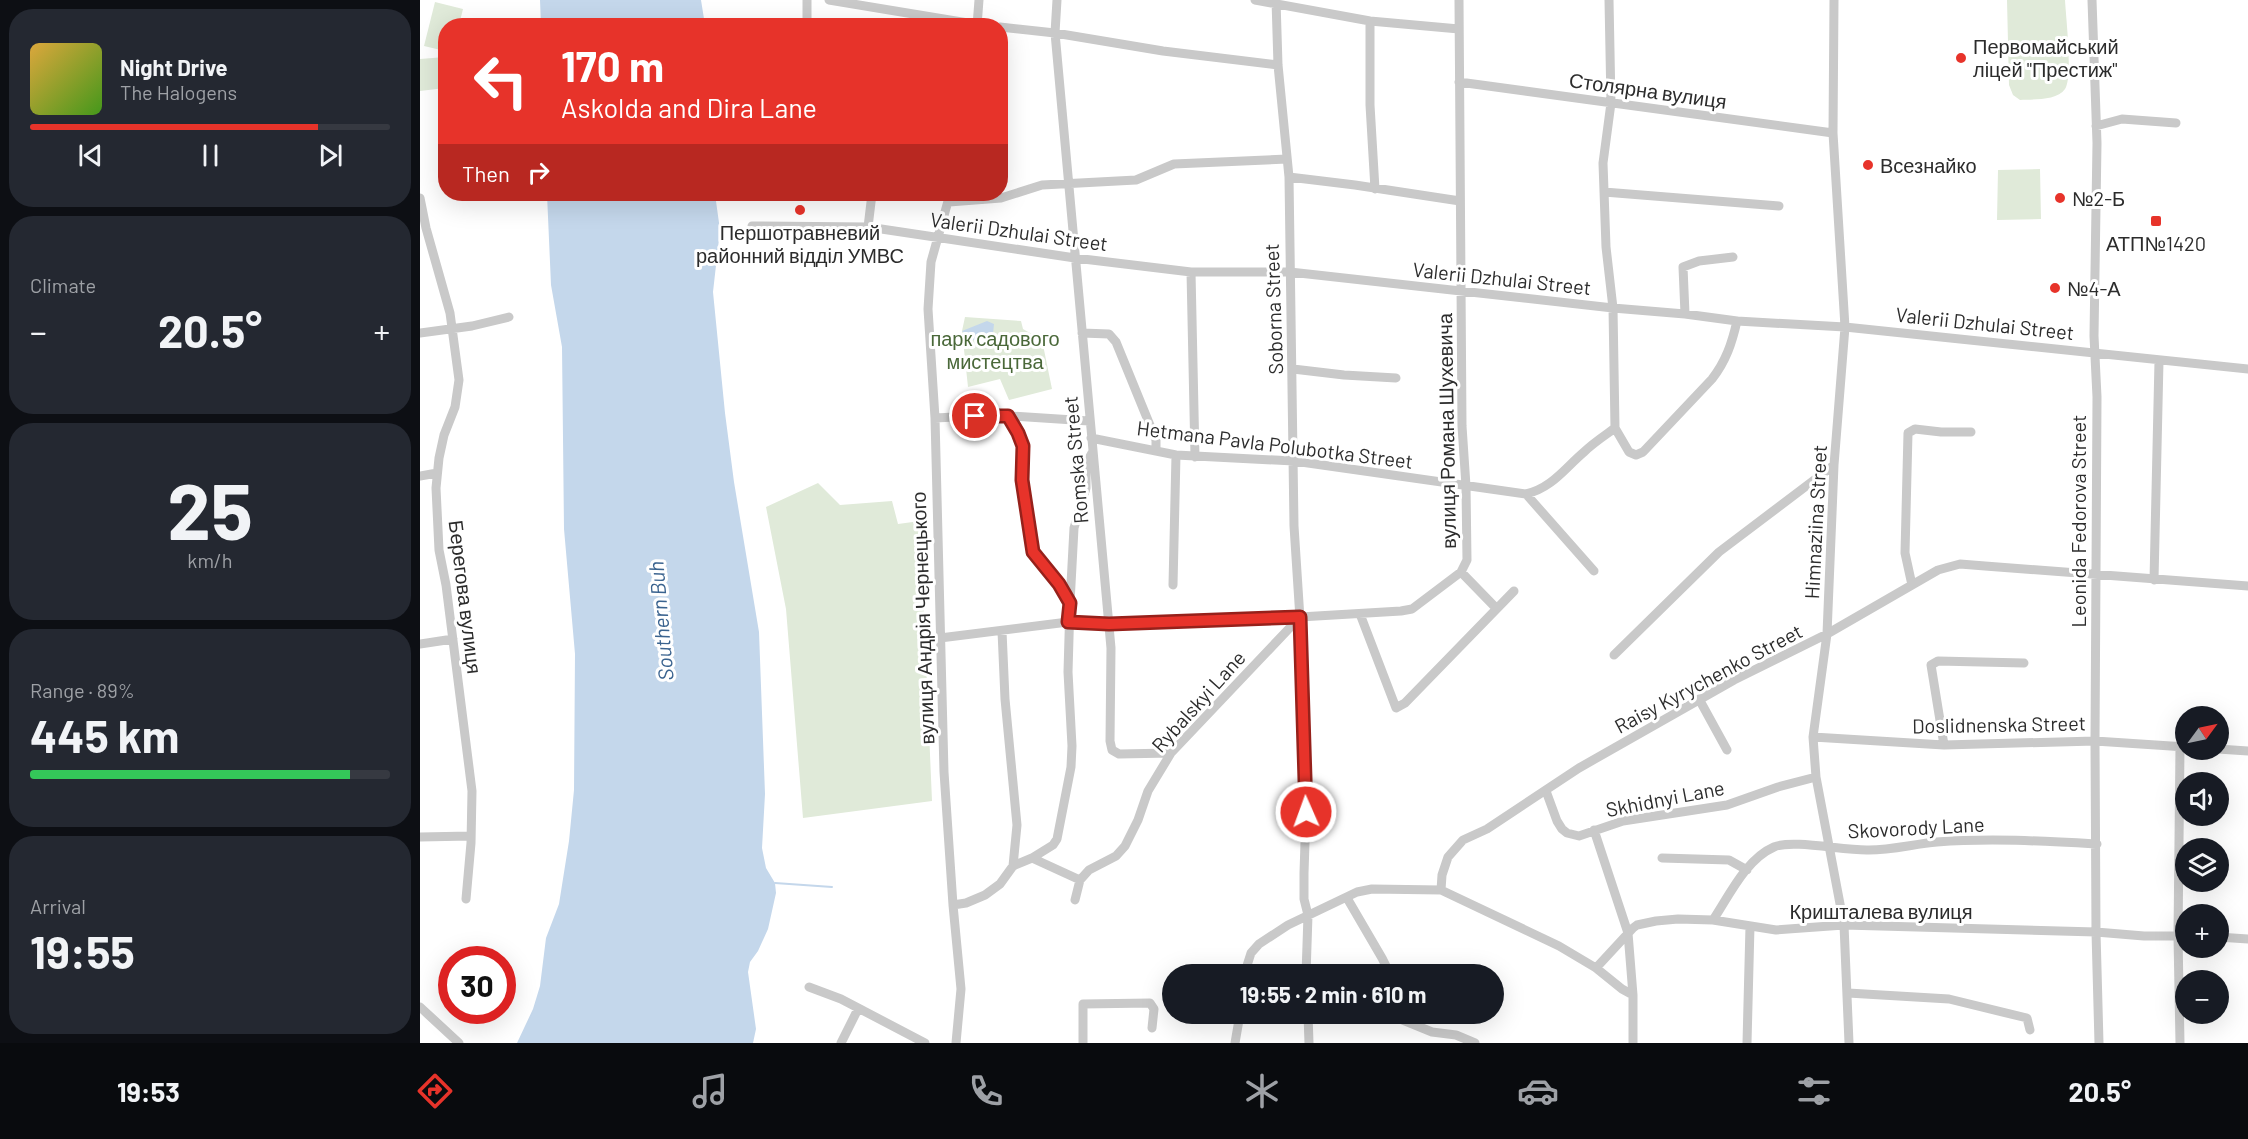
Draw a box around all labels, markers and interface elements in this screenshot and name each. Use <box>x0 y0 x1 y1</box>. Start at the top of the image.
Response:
place label: Первомайський ліцей "Престиж" <box>1973 34 2119 81</box>
text: 170 m <box>561 40 664 90</box>
icon: left <box>462 42 540 120</box>
marker: Первомайський ліцей "Престиж" <box>1954 51 1968 65</box>
text: Night Drive <box>120 54 228 80</box>
street label: Столярна вулиця <box>1568 67 1728 113</box>
text: The Halogens <box>120 80 237 104</box>
text: Askolda and Dira Lane <box>561 91 817 123</box>
icon: previous <box>74 139 107 172</box>
icon: pause <box>194 139 227 172</box>
icon: next <box>314 139 347 172</box>
place label: Всезнайко <box>1880 153 1977 177</box>
icon: right <box>522 156 555 189</box>
marker: Всезнайко <box>1861 158 1875 172</box>
text: Then <box>462 160 510 186</box>
place label: №2-Б <box>2072 186 2125 210</box>
marker: №2-Б <box>2053 191 2067 205</box>
marker: Першотравневий районний відділ УМВС <box>793 203 807 217</box>
street label: Valerii Dzhulai Street <box>929 207 1109 255</box>
marker: АТП№1420 <box>2149 214 2163 228</box>
place label: Першотравневий районний відділ УМВС <box>696 220 904 267</box>
place label: АТП№1420 <box>2106 231 2206 255</box>
street label: Soborna Street <box>1259 243 1287 375</box>
street label: Valerii Dzhulai Street <box>1412 257 1592 299</box>
text: Climate <box>30 273 96 297</box>
place label: №4-А <box>2067 276 2121 300</box>
marker: №4-А <box>2048 281 2062 295</box>
street label: Valerii Dzhulai Street <box>1895 302 2075 344</box>
text: 20.5° <box>158 303 262 357</box>
text: − <box>30 311 47 351</box>
text: + <box>374 311 390 351</box>
street label: вулиця Романа Шухевича <box>1432 312 1460 549</box>
park label: парк садового мистецтва <box>930 326 1060 373</box>
pin <box>949 390 1000 441</box>
street label: Romska Street <box>1057 395 1093 525</box>
icon: arrive <box>958 399 991 432</box>
street label: Hetmana Pavla Polubotka Street <box>1136 415 1414 473</box>
street label: Leonida Fedorova Street <box>2066 415 2090 627</box>
street label: Himnaziina Street <box>1799 444 1831 600</box>
text: 25 <box>167 462 253 556</box>
street label: вулиця Андрія Чернецького <box>906 491 938 745</box>
street label: Берегова вулиця <box>445 519 487 675</box>
text: km/h <box>187 548 233 572</box>
water label: Southern Buh <box>642 560 678 682</box>
street label: Raisy Kyrychenko Street <box>1610 618 1806 738</box>
street label: Rybalskyi Lane <box>1146 645 1250 757</box>
text: Range · 89% <box>30 678 135 702</box>
north arrow <box>2175 706 2229 760</box>
map controls <box>2175 706 2229 1024</box>
text: 445 km <box>30 708 179 762</box>
street label: Doslidnenska Street <box>1912 710 2086 738</box>
button: sound <box>2175 772 2229 826</box>
street label: Skhidnyi Lane <box>1604 775 1726 821</box>
position arrow <box>1274 780 1338 844</box>
street label: Skovorody Lane <box>1847 811 1985 843</box>
button: layers <box>2175 838 2229 892</box>
text: Arrival <box>30 894 86 918</box>
street label: Кришталева вулиця <box>1789 899 1973 923</box>
button: + <box>2175 904 2229 958</box>
text: 19:55 <box>30 924 135 978</box>
speed limit sign: 30 <box>438 946 516 1024</box>
button: − <box>2175 970 2229 1024</box>
text: 19:55 · 2 min · 610 m <box>1240 981 1426 1007</box>
icon: directions <box>414 1070 456 1112</box>
icon: music <box>689 1070 731 1112</box>
icon: phone <box>965 1070 1007 1112</box>
icon: climate <box>1241 1070 1283 1112</box>
icon: car <box>1517 1070 1559 1112</box>
icon: filters <box>1793 1070 1835 1112</box>
text: 19:53 <box>117 1075 180 1107</box>
text: 20.5° <box>2069 1075 2131 1107</box>

